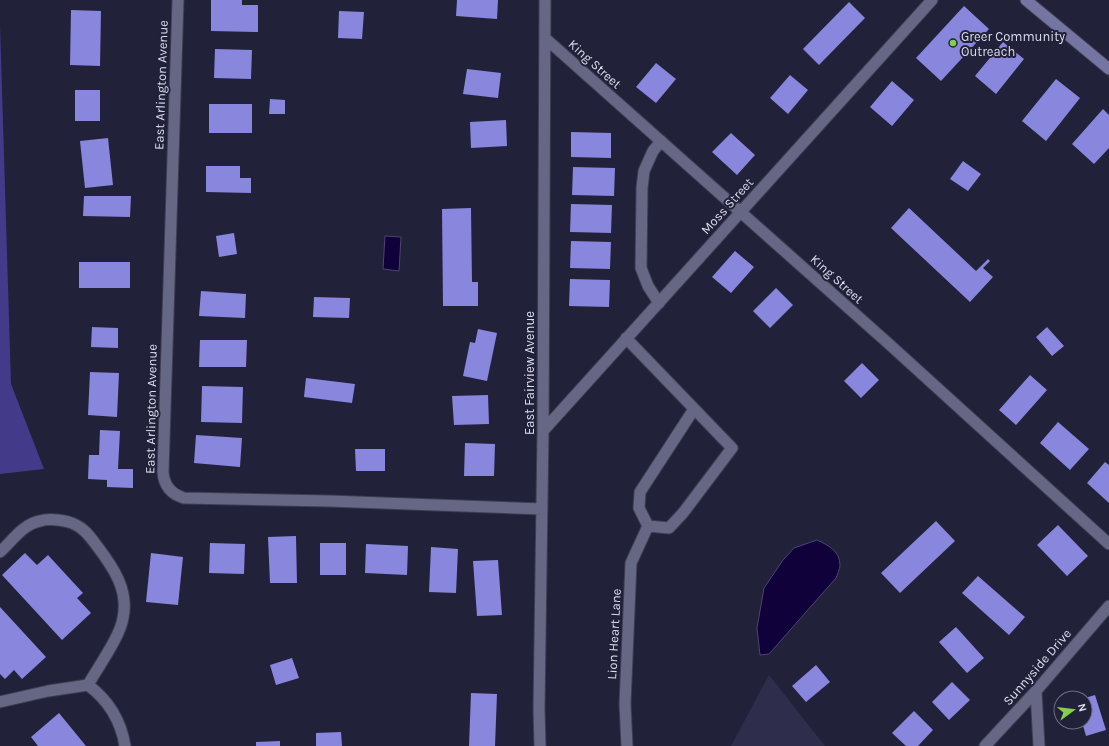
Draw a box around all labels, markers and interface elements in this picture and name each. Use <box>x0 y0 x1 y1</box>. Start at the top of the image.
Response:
street label: East Arlington Avenue <box>151 20 171 150</box>
place label: Greer Community Outreach <box>961 29 1065 59</box>
street label: King Street <box>566 36 625 92</box>
marker: Greer Community Outreach <box>948 38 958 48</box>
street label: Moss Street <box>698 175 756 237</box>
street label: King Street <box>808 251 867 307</box>
street label: East Fairview Avenue <box>522 311 537 435</box>
street label: East Arlington Avenue <box>142 344 160 474</box>
street label: Lion Heart Lane <box>604 588 624 680</box>
street label: Sunnyside Drive <box>1000 626 1074 708</box>
north arrow <box>1053 690 1093 730</box>
text: N <box>1075 702 1089 713</box>

